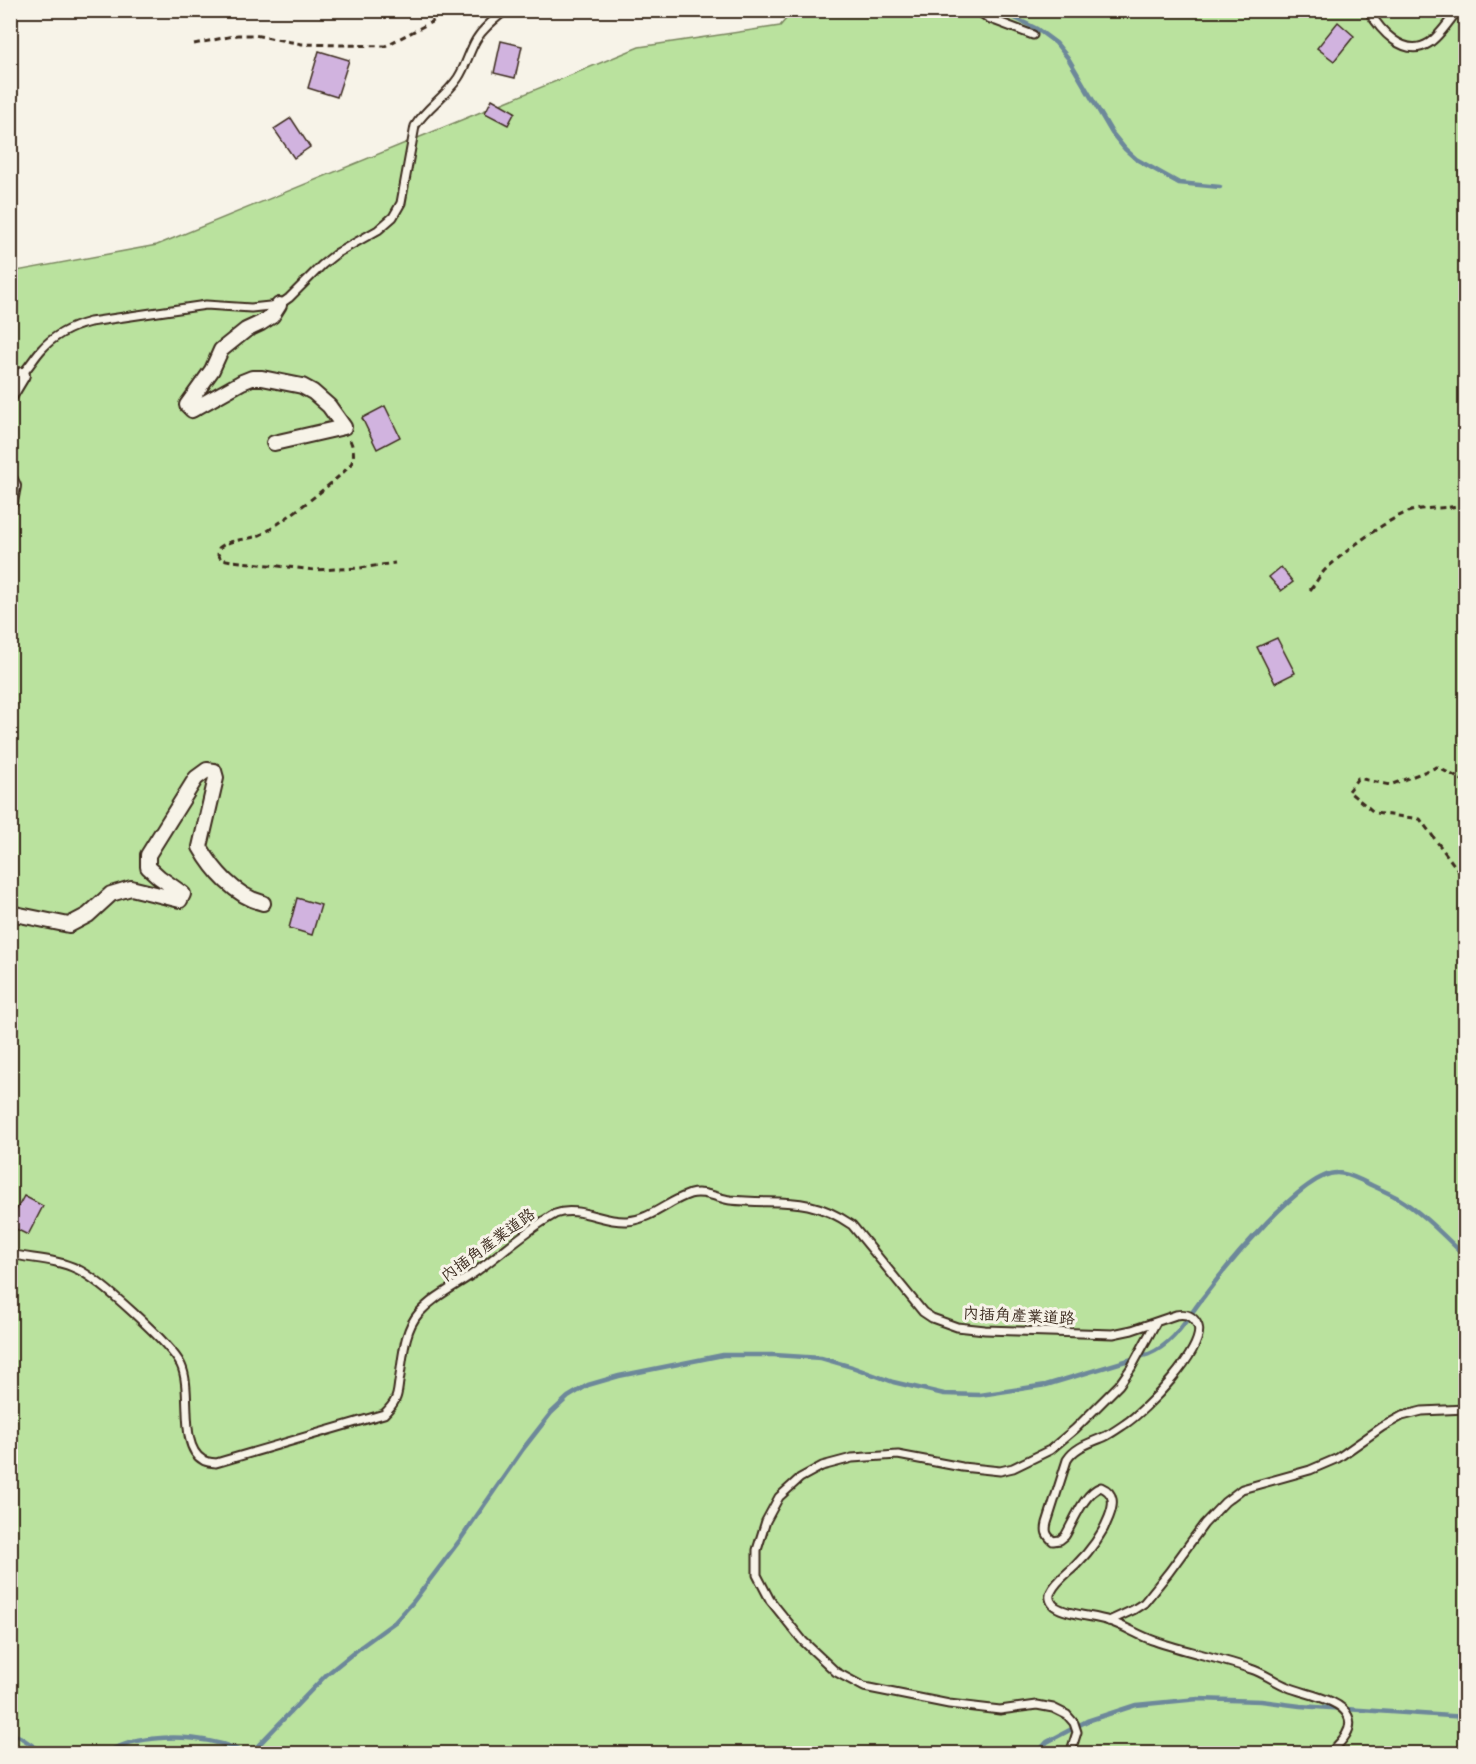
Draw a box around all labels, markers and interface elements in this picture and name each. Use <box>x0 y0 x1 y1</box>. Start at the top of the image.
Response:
street label: 內插角產業道路 <box>437 1204 539 1286</box>
street label: 內插角產業道路 <box>963 1303 1075 1329</box>

